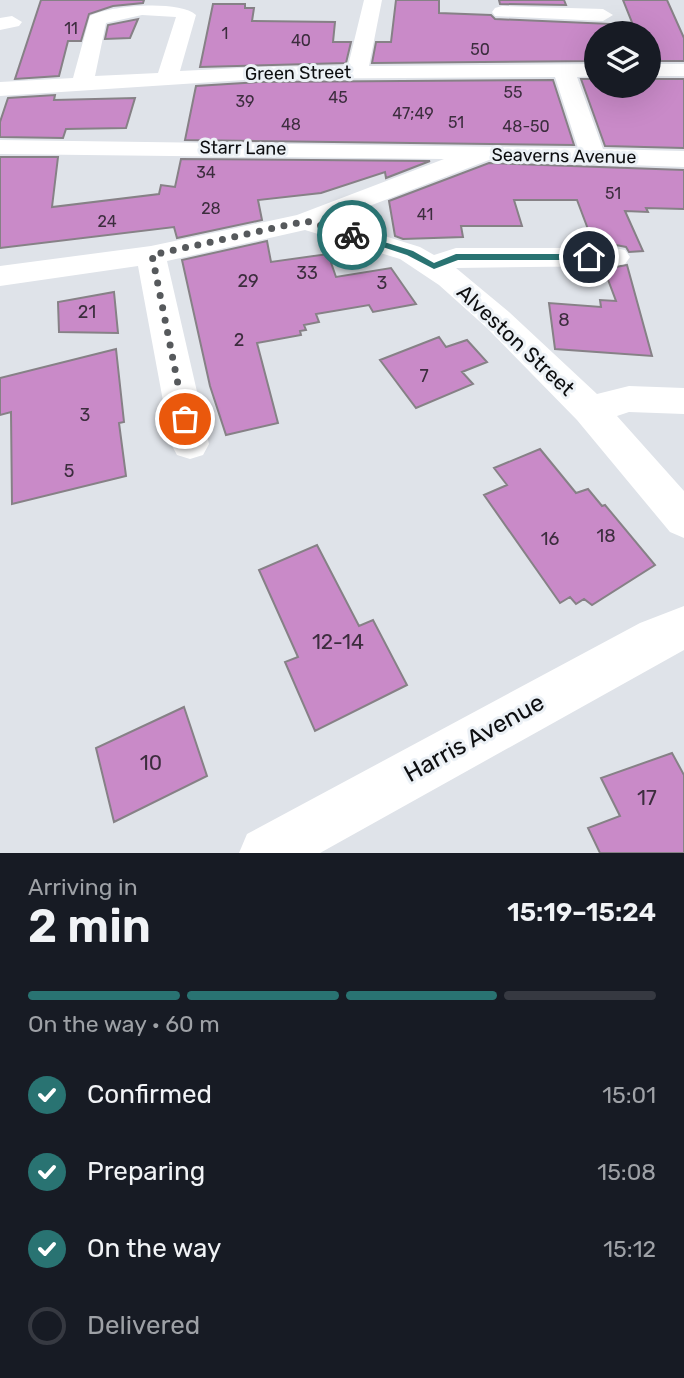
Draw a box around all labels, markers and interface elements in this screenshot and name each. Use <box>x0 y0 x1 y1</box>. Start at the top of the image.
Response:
house number: 11 <box>64 19 78 38</box>
map controls <box>584 21 661 98</box>
button: layers <box>584 21 661 98</box>
house number: 1 <box>222 24 228 43</box>
house number: 40 <box>291 31 311 50</box>
house number: 50 <box>470 40 490 59</box>
street label: Green Street <box>245 61 351 85</box>
house number: 55 <box>503 83 523 102</box>
house number: 45 <box>328 88 348 107</box>
house number: 39 <box>235 92 255 111</box>
house number: 47;49 <box>392 104 434 123</box>
house number: 51 <box>448 113 464 132</box>
house number: 48 <box>281 115 301 134</box>
house number: 48-50 <box>502 117 550 136</box>
street label: Starr Lane <box>199 136 287 160</box>
street label: Seaverns Avenue <box>491 144 637 168</box>
house number: 34 <box>196 163 216 182</box>
house number: 51 <box>605 184 621 203</box>
house number: 28 <box>201 199 221 218</box>
courier <box>317 200 387 270</box>
house number: 41 <box>417 205 433 224</box>
house number: 24 <box>97 212 117 231</box>
icon: bike <box>333 216 371 254</box>
pin <box>559 227 619 287</box>
icon: home <box>570 238 608 276</box>
house number: 33 <box>296 262 318 284</box>
house number: 29 <box>237 270 259 292</box>
house number: 3 <box>377 272 387 294</box>
street label: Alveston Street <box>452 279 580 401</box>
house number: 21 <box>78 301 96 323</box>
house number: 8 <box>558 309 570 331</box>
house number: 2 <box>234 329 244 351</box>
house number: 7 <box>419 365 429 387</box>
pin <box>155 389 215 449</box>
icon: bag <box>166 400 204 438</box>
house number: 3 <box>80 404 90 426</box>
house number: 5 <box>64 460 74 482</box>
house number: 18 <box>596 525 616 547</box>
house number: 16 <box>541 528 559 550</box>
house number: 12-14 <box>312 629 364 654</box>
street label: Harris Avenue <box>399 688 549 788</box>
house number: 10 <box>140 750 162 775</box>
house number: 17 <box>637 785 657 810</box>
text: Arriving in <box>28 873 138 901</box>
text: 15:19–15:24 <box>507 897 656 928</box>
text: 2 min <box>28 899 151 954</box>
text: On the way · 60 m <box>28 1010 220 1038</box>
icon: check <box>28 1076 66 1114</box>
text: Confirmed <box>87 1079 212 1110</box>
text: 15:01 <box>602 1081 656 1109</box>
icon: check <box>28 1153 66 1191</box>
text: Preparing <box>87 1156 205 1187</box>
text: 15:08 <box>597 1158 656 1186</box>
icon: check <box>28 1230 66 1268</box>
text: On the way <box>87 1233 221 1264</box>
text: 15:12 <box>603 1235 656 1263</box>
text: Delivered <box>87 1310 200 1341</box>

